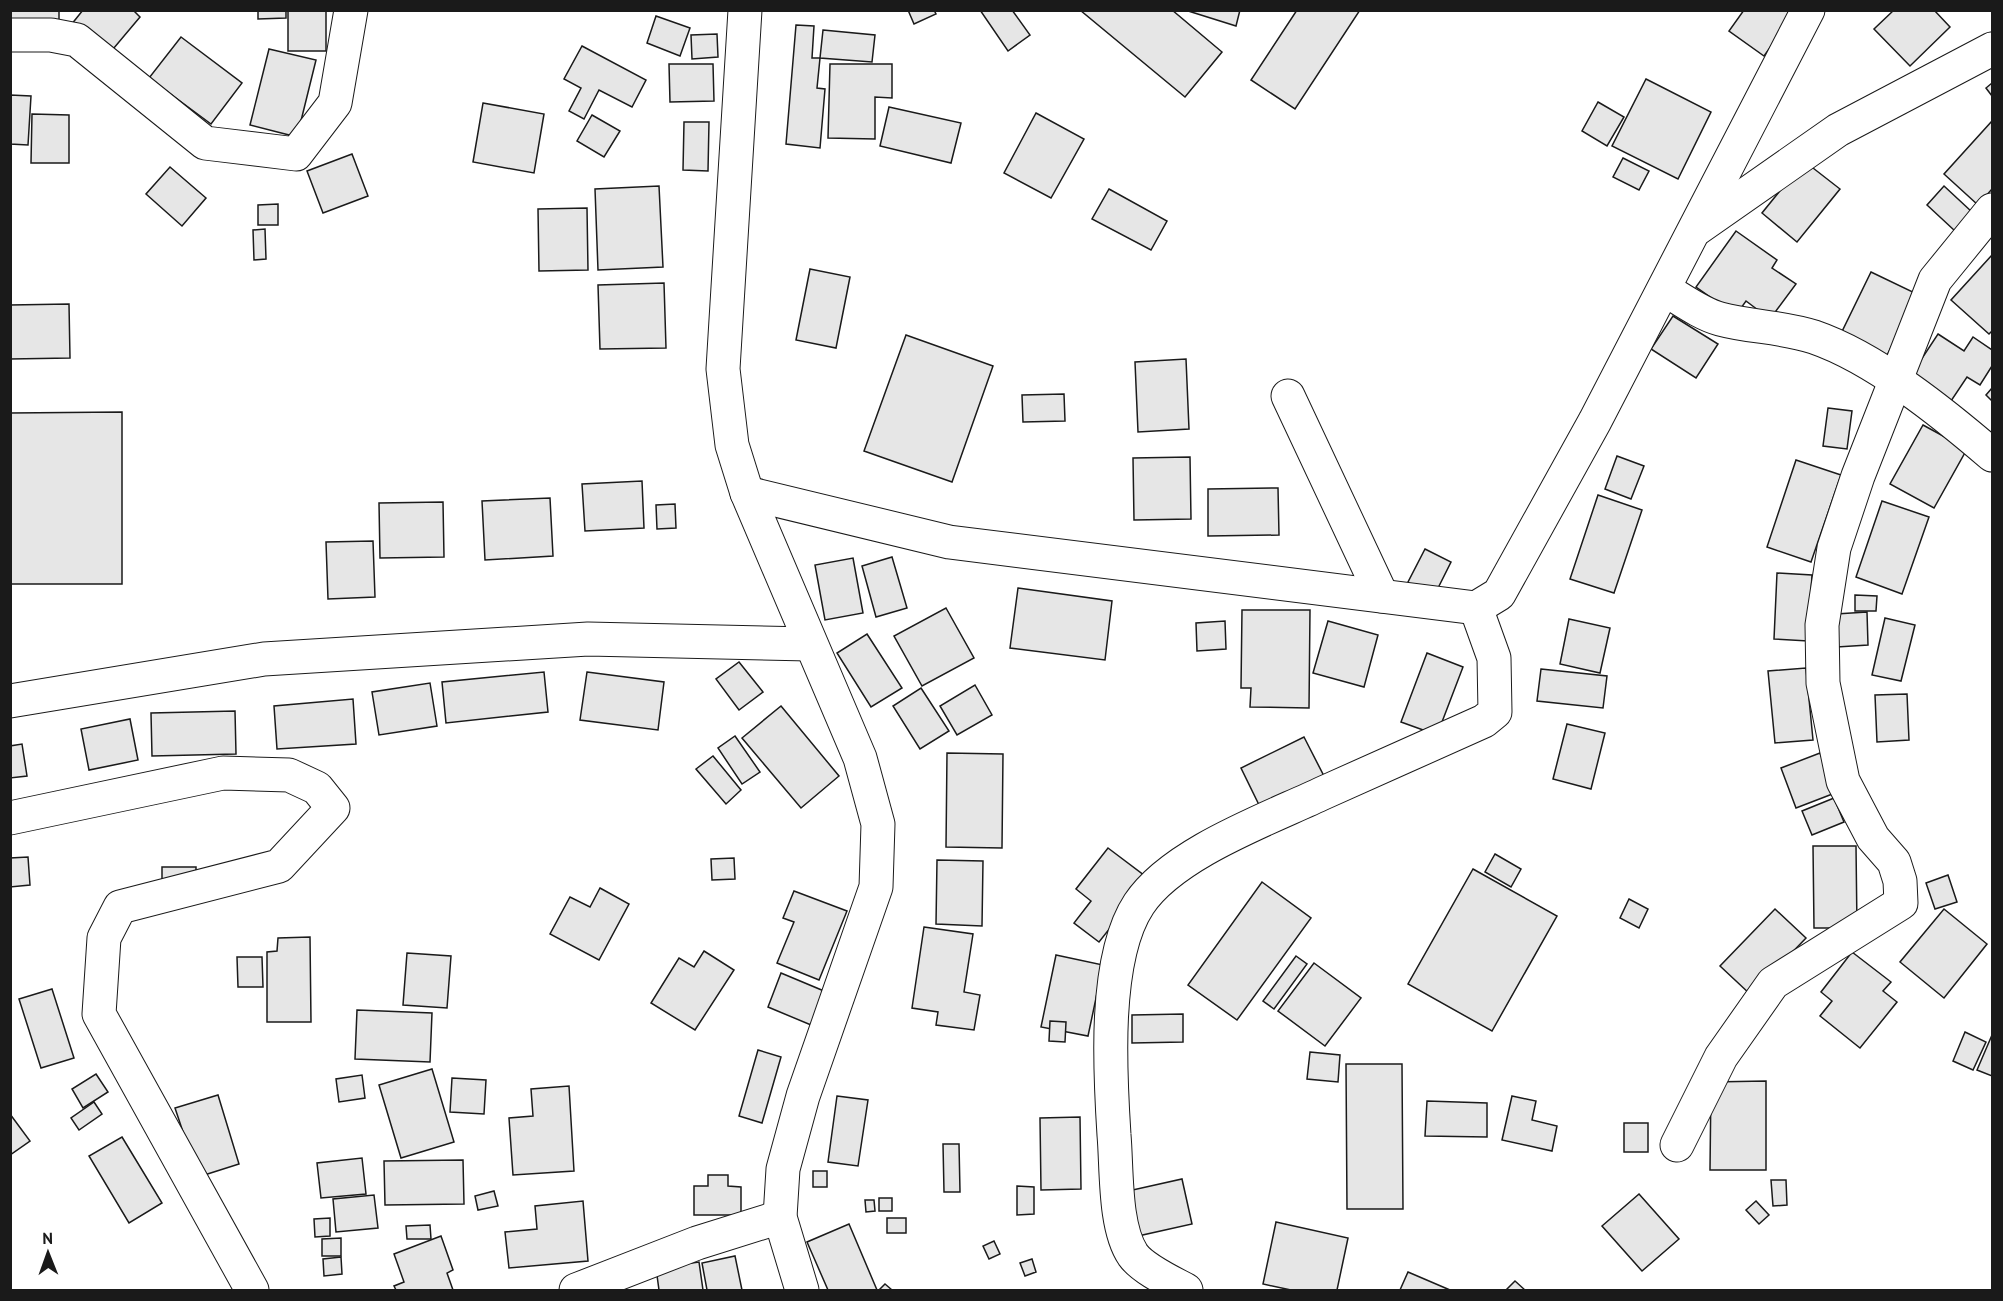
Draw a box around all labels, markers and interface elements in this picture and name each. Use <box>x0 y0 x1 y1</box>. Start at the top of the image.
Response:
north arrow <box>18 1223 78 1283</box>
text: N <box>42 1228 53 1248</box>

